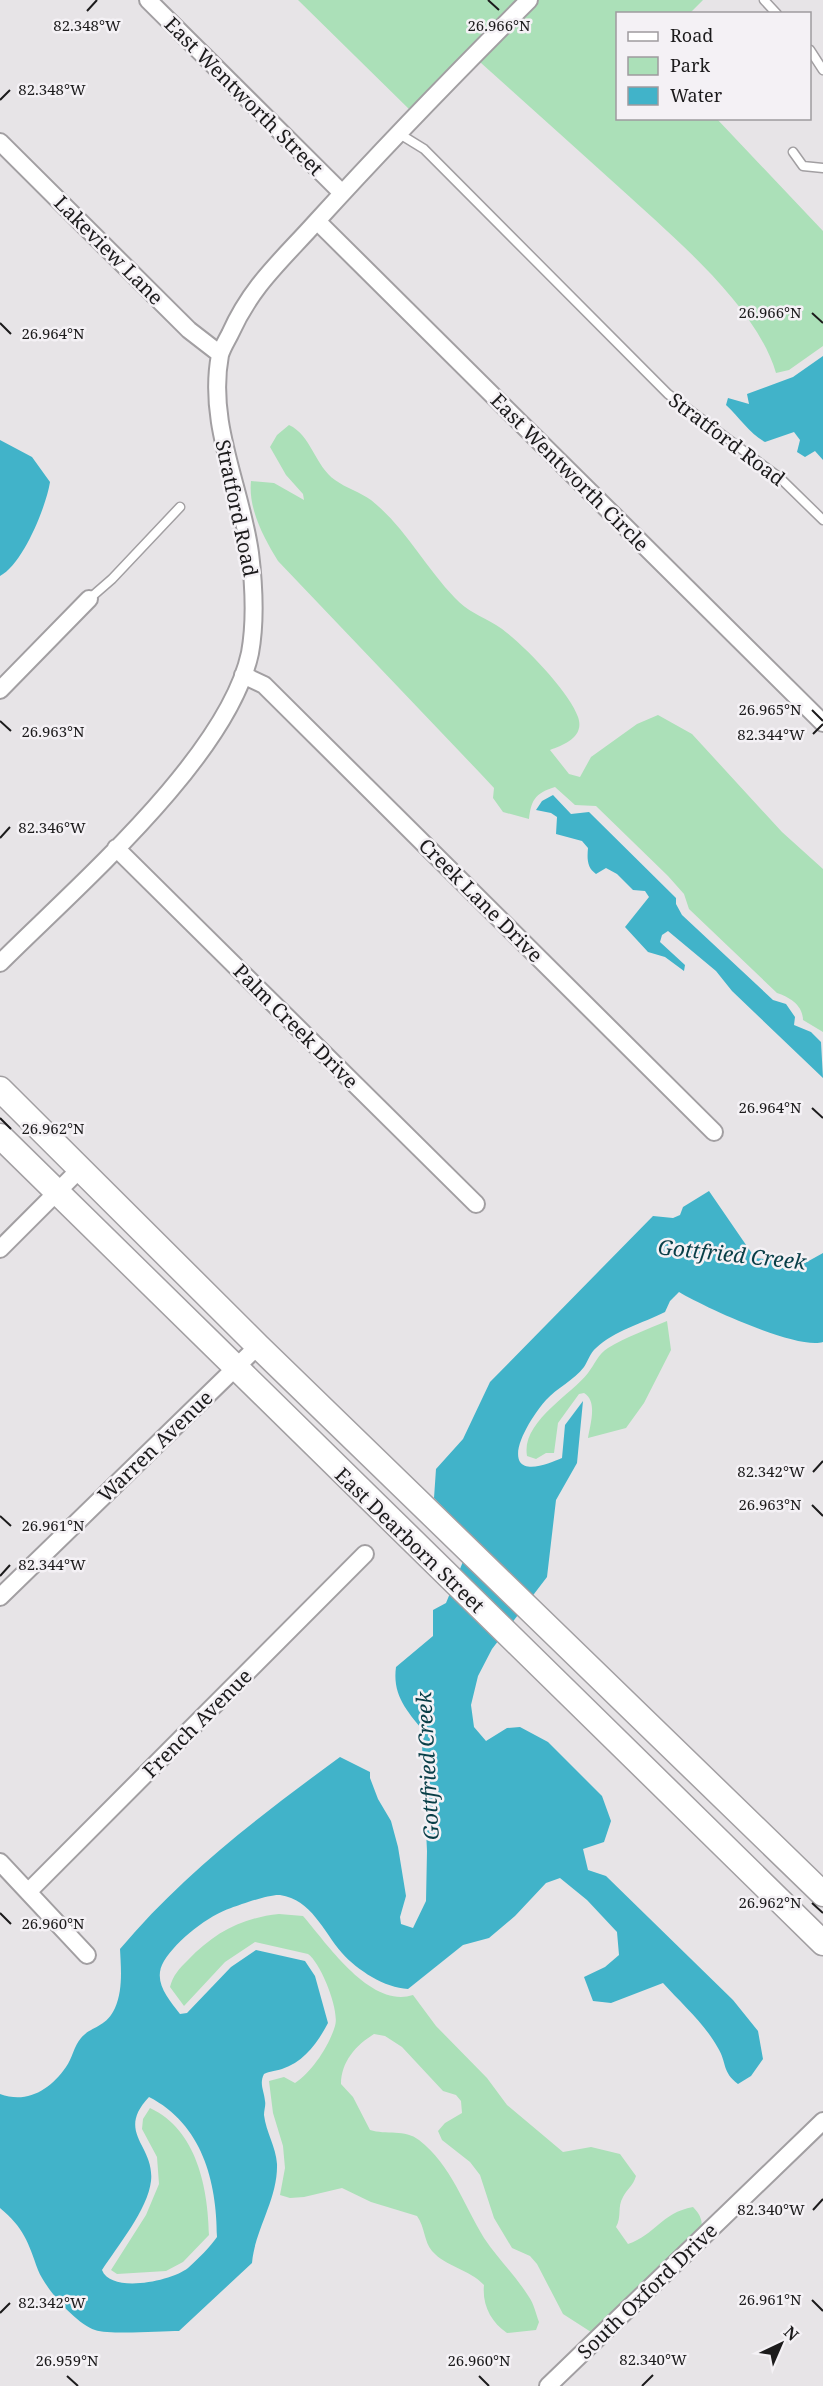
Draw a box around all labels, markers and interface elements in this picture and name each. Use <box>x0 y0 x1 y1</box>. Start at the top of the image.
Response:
street label: East Wentworth Street <box>159 11 329 181</box>
legend <box>616 12 811 120</box>
text: 82.348°W <box>53 15 121 35</box>
text: 26.966°N <box>467 15 531 35</box>
text: Road <box>670 23 713 47</box>
text: Park <box>670 53 710 77</box>
text: 82.348°W <box>18 79 86 99</box>
text: Water <box>670 83 723 107</box>
street label: Lakeview Lane <box>48 189 170 311</box>
text: 26.966°N <box>738 302 802 322</box>
text: 26.964°N <box>21 323 85 343</box>
street label: Stratford Road <box>663 386 791 492</box>
street label: East Wentworth Circle <box>485 387 655 557</box>
street label: Stratford Road <box>209 437 265 579</box>
text: 26.965°N <box>738 699 802 719</box>
text: 26.963°N <box>21 721 85 741</box>
text: 82.344°W <box>737 724 805 744</box>
text: 82.346°W <box>18 817 86 837</box>
street label: Creek Lane Drive <box>413 832 549 968</box>
street label: Palm Creek Drive <box>228 958 364 1094</box>
text: 26.964°N <box>738 1097 802 1117</box>
text: 26.962°N <box>21 1118 85 1138</box>
water label: Gottfried Creek <box>657 1232 808 1276</box>
street label: Warren Avenue <box>92 1384 218 1508</box>
text: 82.342°W <box>737 1461 805 1481</box>
street label: East Dearborn Street <box>329 1462 491 1618</box>
text: 26.963°N <box>738 1494 802 1514</box>
text: 26.961°N <box>21 1515 85 1535</box>
text: 82.344°W <box>18 1554 86 1574</box>
street label: French Avenue <box>137 1663 257 1783</box>
water label: Gottfried Creek <box>409 1690 445 1841</box>
text: 26.962°N <box>738 1892 802 1912</box>
text: 26.960°N <box>21 1913 85 1933</box>
text: 82.340°W <box>737 2199 805 2219</box>
street label: South Oxford Drive <box>571 2217 723 2365</box>
text: 26.961°N <box>738 2289 802 2309</box>
text: 82.342°W <box>18 2292 86 2312</box>
north arrow <box>751 2314 811 2374</box>
text: N <box>779 2321 804 2346</box>
text: 82.340°W <box>619 2349 687 2369</box>
text: 26.959°N <box>35 2350 99 2370</box>
text: 26.960°N <box>447 2350 511 2370</box>

